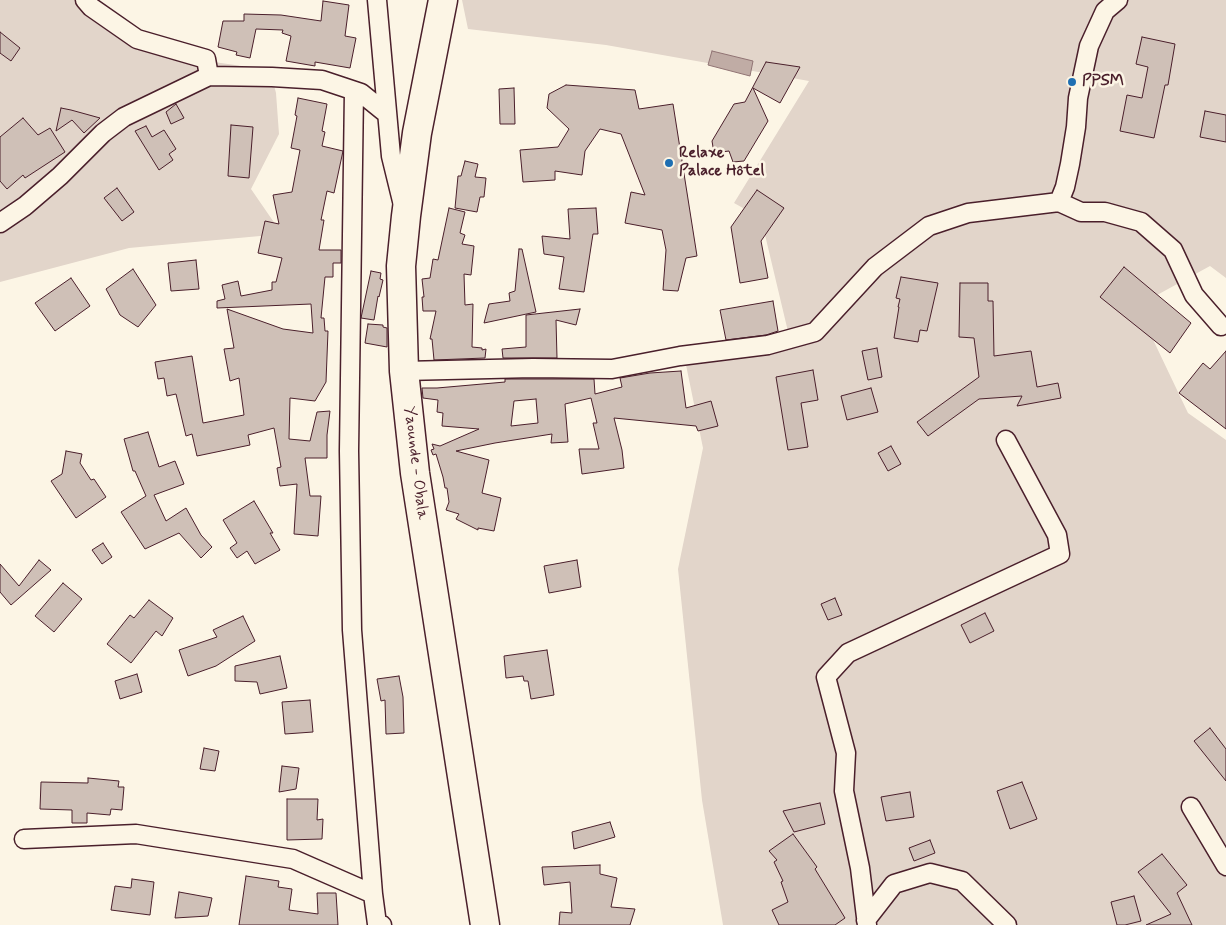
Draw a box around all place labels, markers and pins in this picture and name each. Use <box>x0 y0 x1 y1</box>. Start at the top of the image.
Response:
place label: PPSM <box>1082 72 1124 92</box>
marker: PPSM <box>1066 76 1078 88</box>
place label: Relaxe Palace Hôtel <box>679 144 764 182</box>
marker: Relaxe Palace Hôtel <box>663 157 675 169</box>

